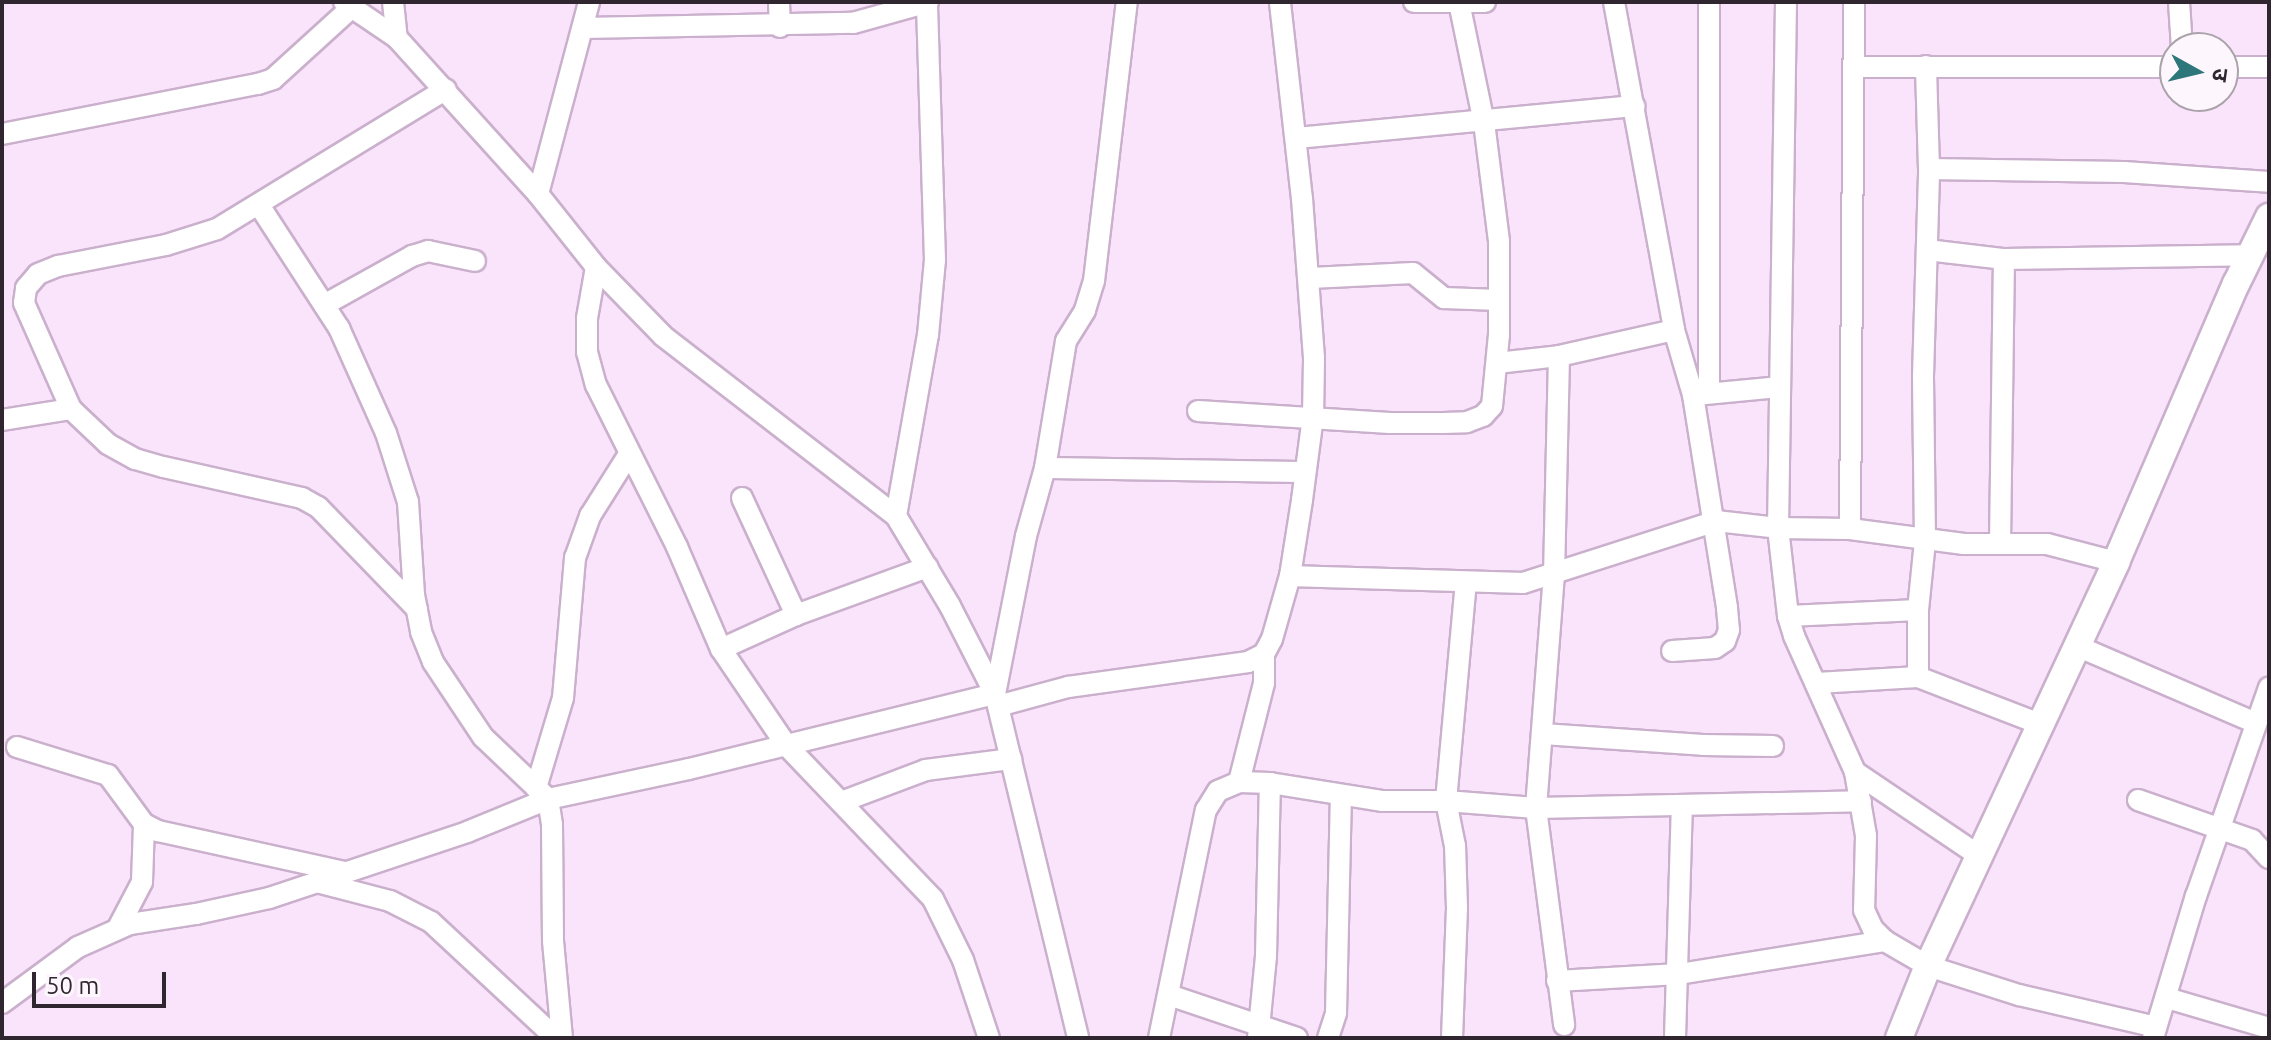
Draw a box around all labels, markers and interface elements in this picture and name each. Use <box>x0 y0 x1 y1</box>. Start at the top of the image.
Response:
north arrow <box>2159 32 2239 112</box>
text: उ <box>2208 67 2235 83</box>
scale bar <box>36 956 170 1006</box>
text: 50 m <box>46 972 99 999</box>

